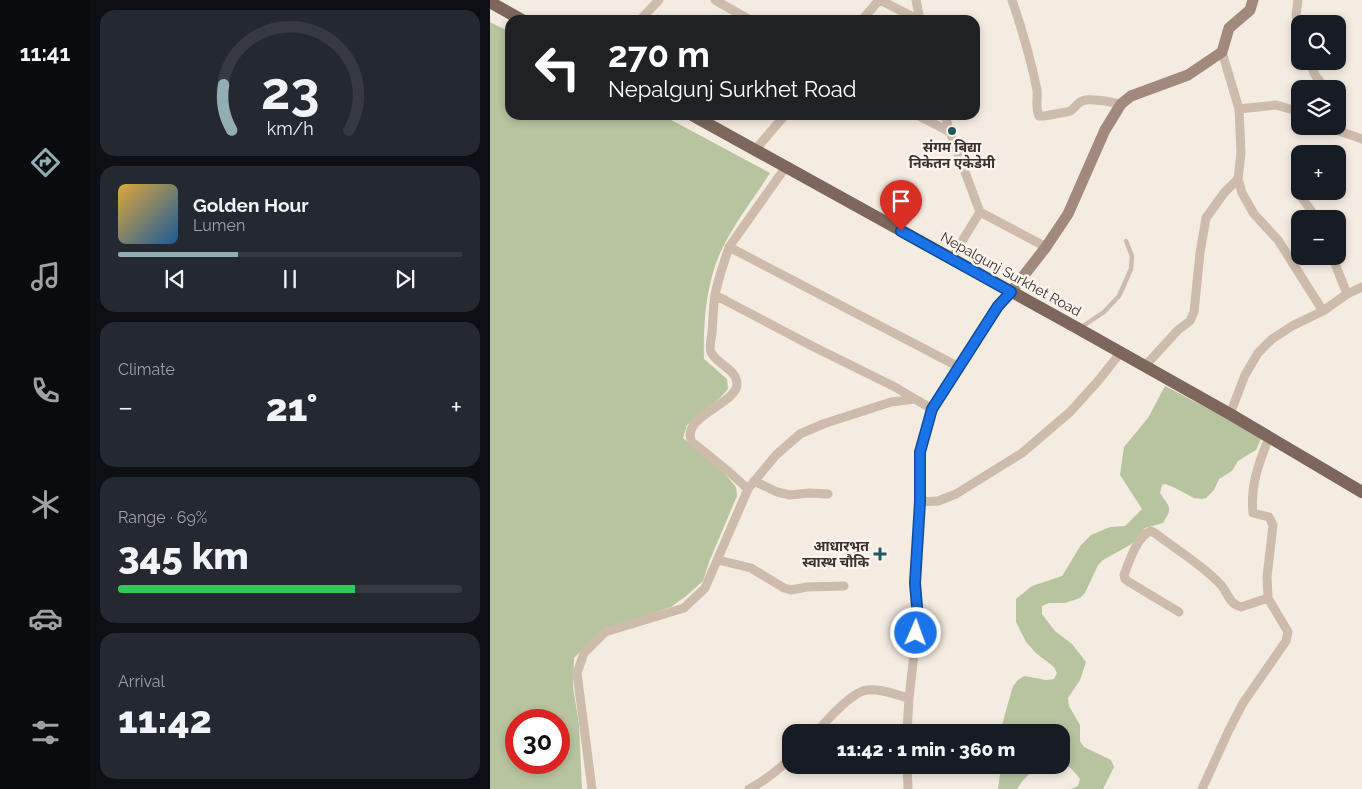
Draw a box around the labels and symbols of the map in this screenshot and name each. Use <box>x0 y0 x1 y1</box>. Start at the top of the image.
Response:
marker: संगम बिद्या निकेतन एकेडेमी <box>946 125 958 137</box>
place label: संगम बिद्या निकेतन एकेडेमी <box>909 139 996 171</box>
pin <box>880 180 922 231</box>
street label: Nepalgunj Surkhet Road <box>938 229 1084 319</box>
place label: आधारभुत स्वास्थ चौकि <box>802 538 869 570</box>
marker: आधारभुत स्वास्थ चौकि <box>873 547 887 561</box>
position arrow <box>889 606 941 658</box>
speed limit sign: 30 <box>505 709 570 774</box>

